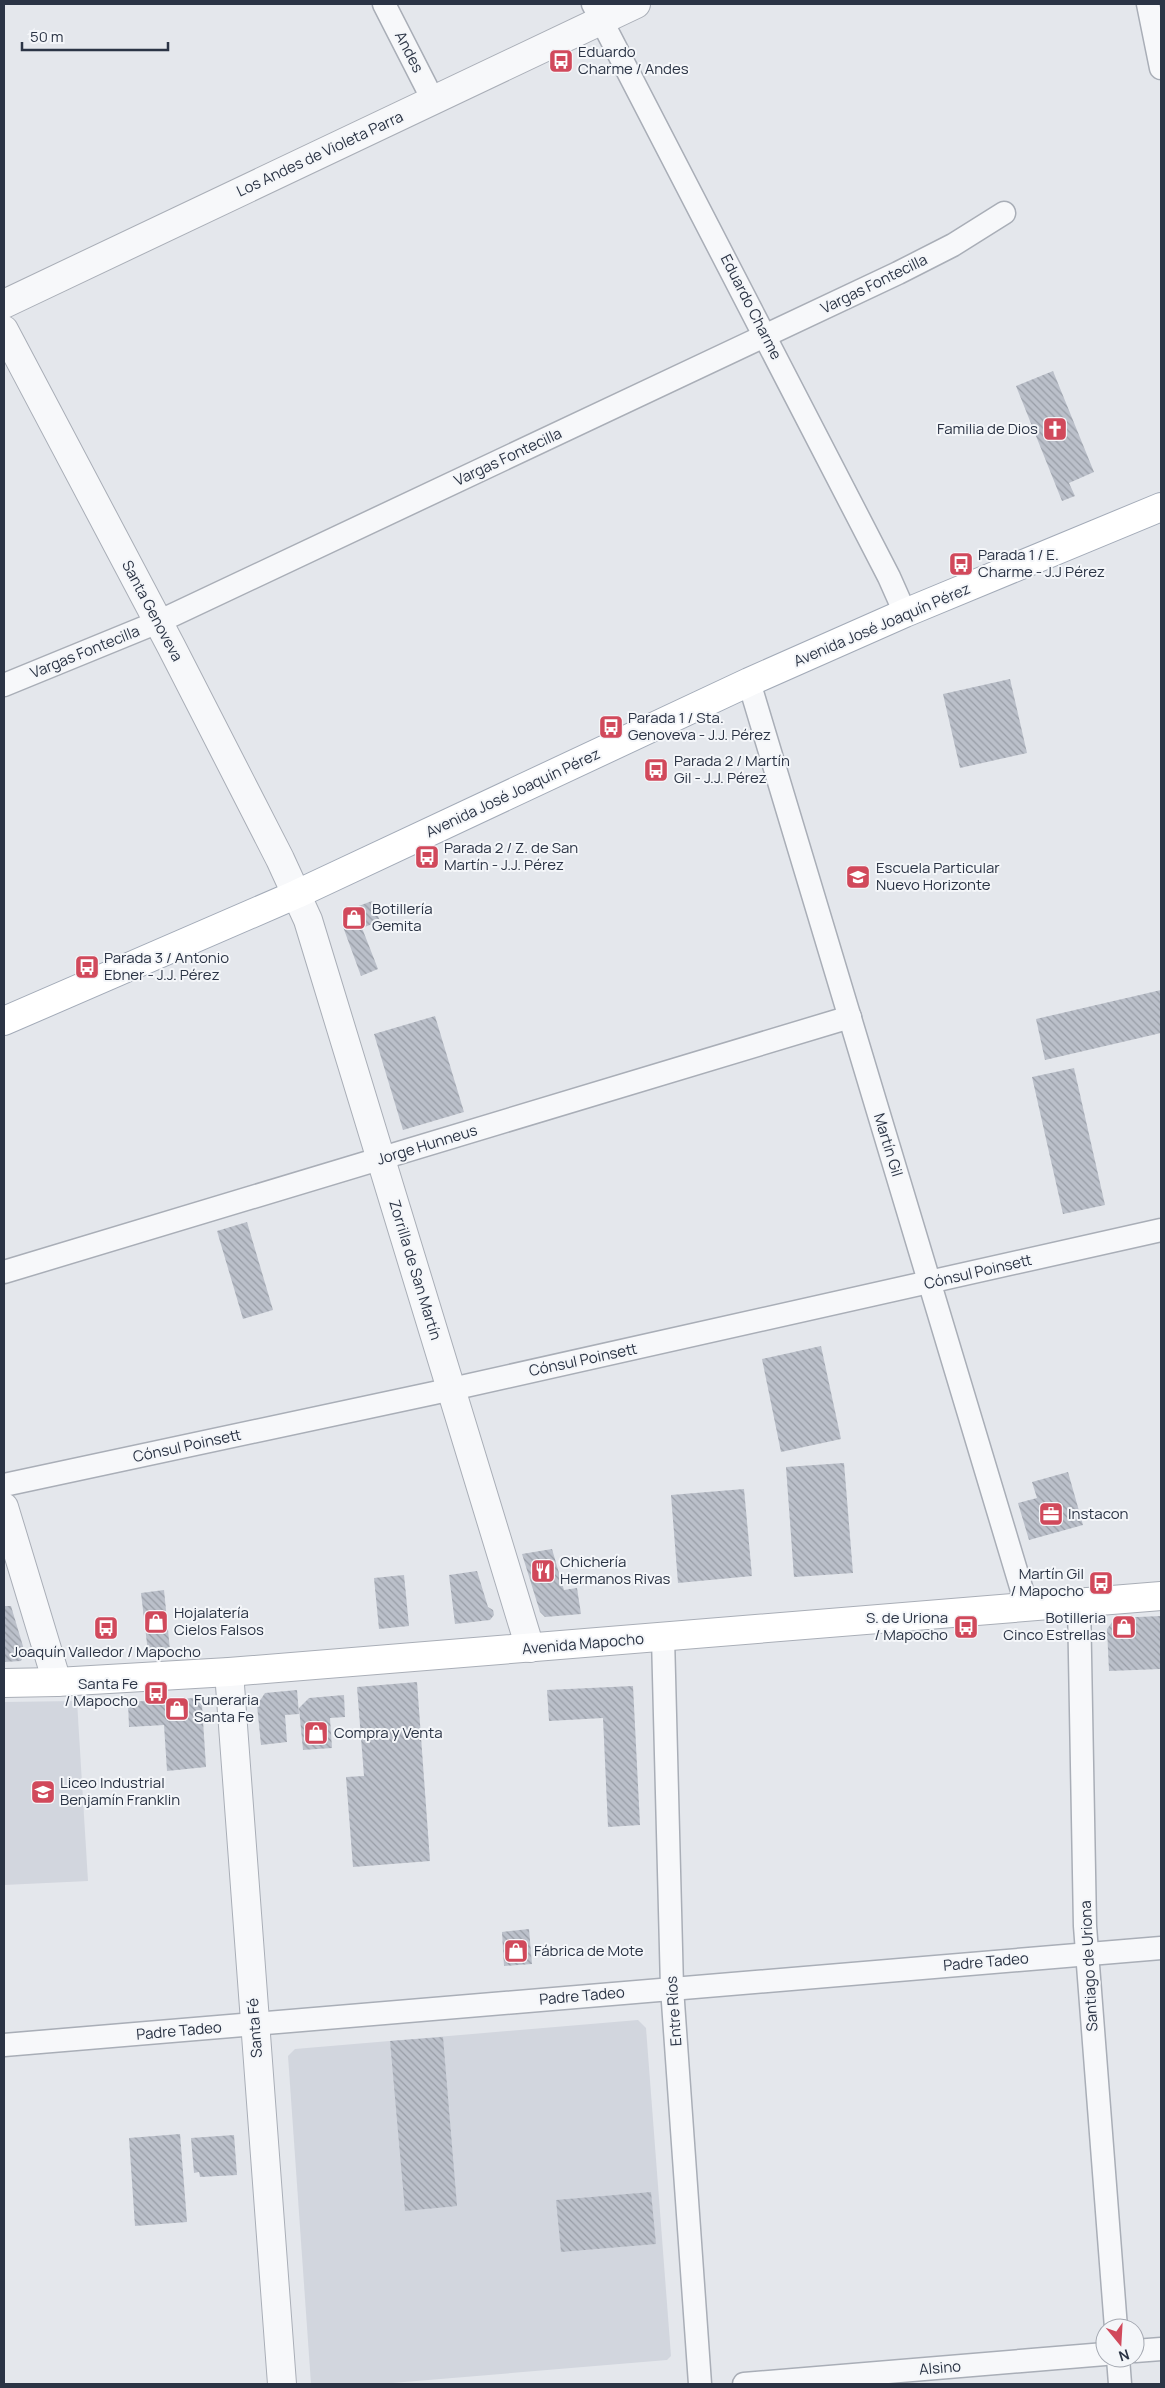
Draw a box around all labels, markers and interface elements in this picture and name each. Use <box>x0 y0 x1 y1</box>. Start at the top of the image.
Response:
scale bar <box>22 20 169 52</box>
text: 50 m <box>30 26 64 47</box>
street label: Andes <box>390 27 429 76</box>
place label: Eduardo Charme / Andes <box>578 41 689 79</box>
bus stop icon: Eduardo Charme / Andes <box>548 48 574 74</box>
street label: Los Andes de Violeta Parra <box>233 106 406 201</box>
street label: Vargas Fontecilla <box>817 249 931 319</box>
street label: Eduardo Charme <box>716 251 787 363</box>
church icon: Familia de Dios <box>1042 416 1068 442</box>
place label: Familia de Dios <box>937 418 1038 439</box>
street label: Vargas Fontecilla <box>451 422 565 491</box>
place label: Parada 1 / E. Charme - J.J Pérez <box>978 544 1105 582</box>
bus stop icon: Parada 1 / E. Charme - J.J Pérez <box>948 551 974 577</box>
street label: Santa Genoveva <box>117 557 188 665</box>
street label: Avenida José Joaquín Pérez <box>790 578 973 671</box>
street label: Vargas Fontecilla <box>27 620 143 683</box>
place label: Parada 1 / Sta. Genoveva - J.J. Pérez <box>628 707 771 745</box>
bus stop icon: Parada 1 / Sta. Genoveva - J.J. Pérez <box>598 714 624 740</box>
street label: Avenida José Joaquín Pérez <box>422 743 603 842</box>
place label: Parada 2 / Martín Gil - J.J. Pérez <box>674 750 790 788</box>
bus stop icon: Parada 2 / Martín Gil - J.J. Pérez <box>643 757 669 783</box>
place label: Parada 2 / Z. de San Martín - J.J. Pérez <box>444 837 578 875</box>
bus stop icon: Parada 2 / Z. de San Martín - J.J. Pérez <box>414 844 440 870</box>
place label: Escuela Particular Nuevo Horizonte <box>876 857 1000 895</box>
school or university icon: Escuela Particular Nuevo Horizonte <box>845 864 871 890</box>
place label: Botillería Gemita <box>372 898 433 936</box>
shop icon: Botillería Gemita <box>341 905 367 931</box>
place label: Parada 3 / Antonio Ebner - J.J. Pérez <box>104 947 229 985</box>
bus stop icon: Parada 3 / Antonio Ebner - J.J. Pérez <box>74 954 100 980</box>
street label: Martín Gil <box>869 1111 908 1179</box>
street label: Jorge Hunneus <box>374 1119 480 1170</box>
street label: Zorrilla de San Martín <box>384 1197 447 1343</box>
street label: Cónsul Poinsett <box>922 1249 1034 1294</box>
street label: Cónsul Poinsett <box>527 1338 639 1381</box>
street label: Cónsul Poinsett <box>131 1424 243 1467</box>
office icon: Instacon <box>1038 1501 1064 1527</box>
place label: Instacon <box>1068 1503 1129 1524</box>
place label: Chichería Hermanos Rivas <box>560 1551 670 1589</box>
restaurant icon: Chichería Hermanos Rivas <box>530 1558 556 1584</box>
place label: Martín Gil / Mapocho <box>1010 1563 1084 1601</box>
bus stop icon: Martín Gil / Mapocho <box>1088 1570 1114 1596</box>
place label: Hojalatería Cielos Falsos <box>174 1602 264 1640</box>
place label: S. de Uriona / Mapocho <box>866 1607 948 1645</box>
place label: Botilleria Cinco Estrellas <box>1003 1607 1106 1645</box>
shop icon: Hojalatería Cielos Falsos <box>143 1609 169 1635</box>
bus stop icon: S. de Uriona / Mapocho <box>953 1614 979 1640</box>
shop icon: Botilleria Cinco Estrellas <box>1111 1614 1137 1640</box>
bus stop icon: Joaquín Valledor / Mapocho <box>93 1615 119 1641</box>
street label: Avenida Mapocho <box>521 1628 645 1659</box>
place label: Joaquín Valledor / Mapocho <box>11 1641 201 1662</box>
place label: Santa Fe / Mapocho <box>64 1673 138 1711</box>
bus stop icon: Santa Fe / Mapocho <box>143 1680 169 1706</box>
place label: Funeraria Santa Fe <box>194 1689 259 1727</box>
shop icon: Funeraria Santa Fe <box>164 1696 190 1722</box>
shop icon: Compra y Venta <box>303 1720 329 1746</box>
place label: Compra y Venta <box>334 1722 443 1743</box>
place label: Liceo Industrial Benjamín Franklin <box>60 1772 180 1810</box>
school or university icon: Liceo Industrial Benjamín Franklin <box>30 1779 56 1805</box>
street label: Santiago de Uriona <box>1075 1900 1102 2032</box>
shop icon: Fábrica de Mote <box>503 1938 529 1964</box>
place label: Fábrica de Mote <box>534 1940 644 1961</box>
street label: Padre Tadeo <box>942 1947 1030 1976</box>
street label: Entre Ríos <box>661 1975 686 2047</box>
street label: Padre Tadeo <box>538 1981 626 2010</box>
street label: Santa Fé <box>242 1997 267 2059</box>
street label: Padre Tadeo <box>135 2016 223 2045</box>
north arrow <box>1095 2318 1145 2368</box>
text: N <box>1116 2345 1132 2366</box>
street label: Alsino <box>918 2355 962 2380</box>

